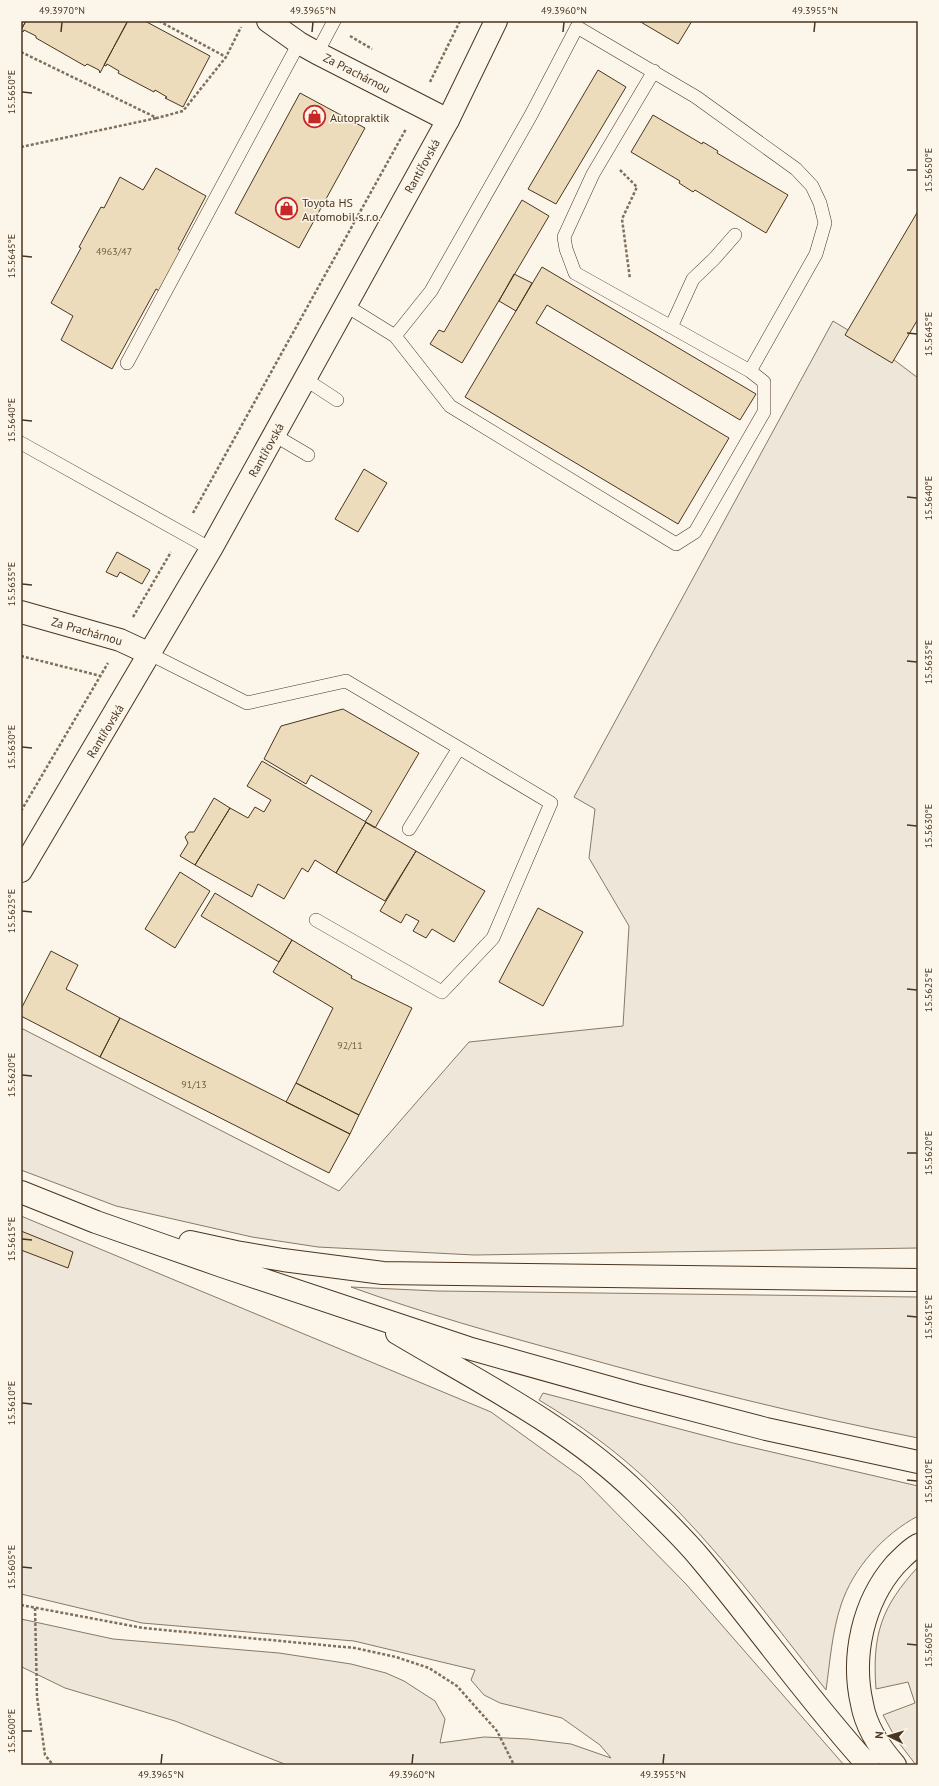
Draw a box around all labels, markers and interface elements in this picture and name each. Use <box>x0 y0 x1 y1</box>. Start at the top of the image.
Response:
text: 49.3970°N <box>39 4 85 17</box>
text: 49.3965°N <box>290 4 336 17</box>
text: 49.3960°N <box>541 4 587 17</box>
text: 49.3955°N <box>792 4 838 17</box>
street label: Za Prachárnou <box>321 50 393 96</box>
text: 15.5650°E <box>5 70 18 114</box>
shop icon: Autopraktik <box>301 104 327 130</box>
place label: Autopraktik <box>330 110 389 125</box>
street label: Rantířovská <box>401 136 443 196</box>
text: 15.5650°E <box>922 148 935 192</box>
place label: Toyota HS Automobil s.r.o. <box>302 195 381 224</box>
shop icon: Toyota HS Automobil s.r.o. <box>274 196 300 222</box>
text: 15.5645°E <box>5 234 18 278</box>
house number: 4963/47 <box>96 245 132 258</box>
text: 15.5645°E <box>922 312 935 356</box>
text: 15.5640°E <box>5 398 18 442</box>
street label: Rantířovská <box>245 420 287 480</box>
text: 15.5640°E <box>922 476 935 520</box>
text: 15.5635°E <box>5 562 18 606</box>
street label: Za Prachárnou <box>50 614 124 648</box>
text: 15.5635°E <box>922 640 935 684</box>
street label: Rantířovská <box>83 702 127 760</box>
text: 15.5630°E <box>5 725 18 769</box>
text: 15.5630°E <box>922 804 935 848</box>
text: 15.5625°E <box>5 889 18 933</box>
text: 15.5625°E <box>922 968 935 1012</box>
house number: 92/11 <box>337 1039 363 1052</box>
text: 15.5620°E <box>5 1053 18 1097</box>
house number: 91/13 <box>181 1078 207 1091</box>
text: 15.5620°E <box>922 1131 935 1175</box>
text: 15.5615°E <box>5 1217 18 1261</box>
text: 15.5615°E <box>922 1295 935 1339</box>
text: 15.5610°E <box>5 1381 18 1425</box>
text: 15.5610°E <box>922 1459 935 1503</box>
text: 15.5605°E <box>5 1545 18 1589</box>
text: 15.5605°E <box>922 1623 935 1667</box>
text: 15.5600°E <box>5 1709 18 1753</box>
north arrow <box>869 1716 909 1756</box>
text: N <box>872 1731 886 1739</box>
text: 49.3965°N <box>138 1768 184 1781</box>
text: 49.3960°N <box>389 1768 435 1781</box>
text: 49.3955°N <box>640 1768 686 1781</box>

